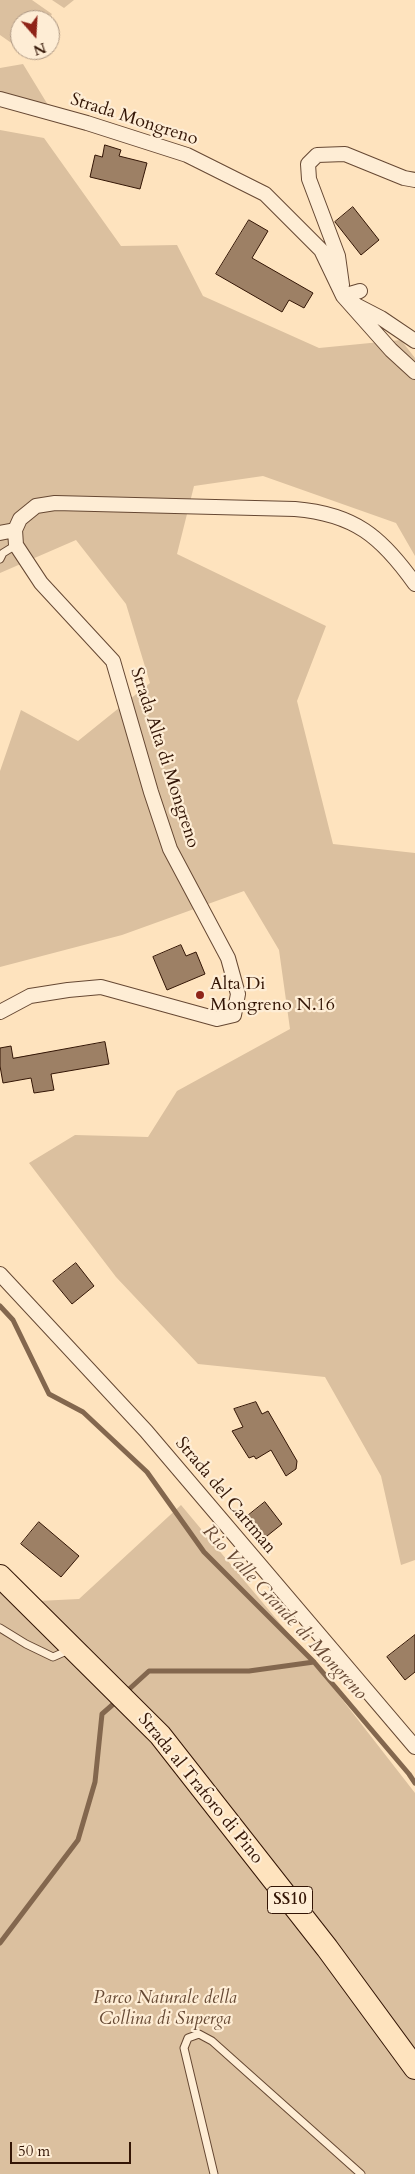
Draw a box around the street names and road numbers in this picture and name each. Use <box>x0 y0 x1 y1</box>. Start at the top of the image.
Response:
street label: Strada Mongreno <box>67 89 201 151</box>
street label: Strada Alta di Mongreno <box>125 665 203 851</box>
street label: Strada del Cartman <box>170 1433 280 1559</box>
street label: Strada al Traforo di Pino <box>133 1709 267 1869</box>
road number: SS10 <box>268 1886 312 1914</box>

